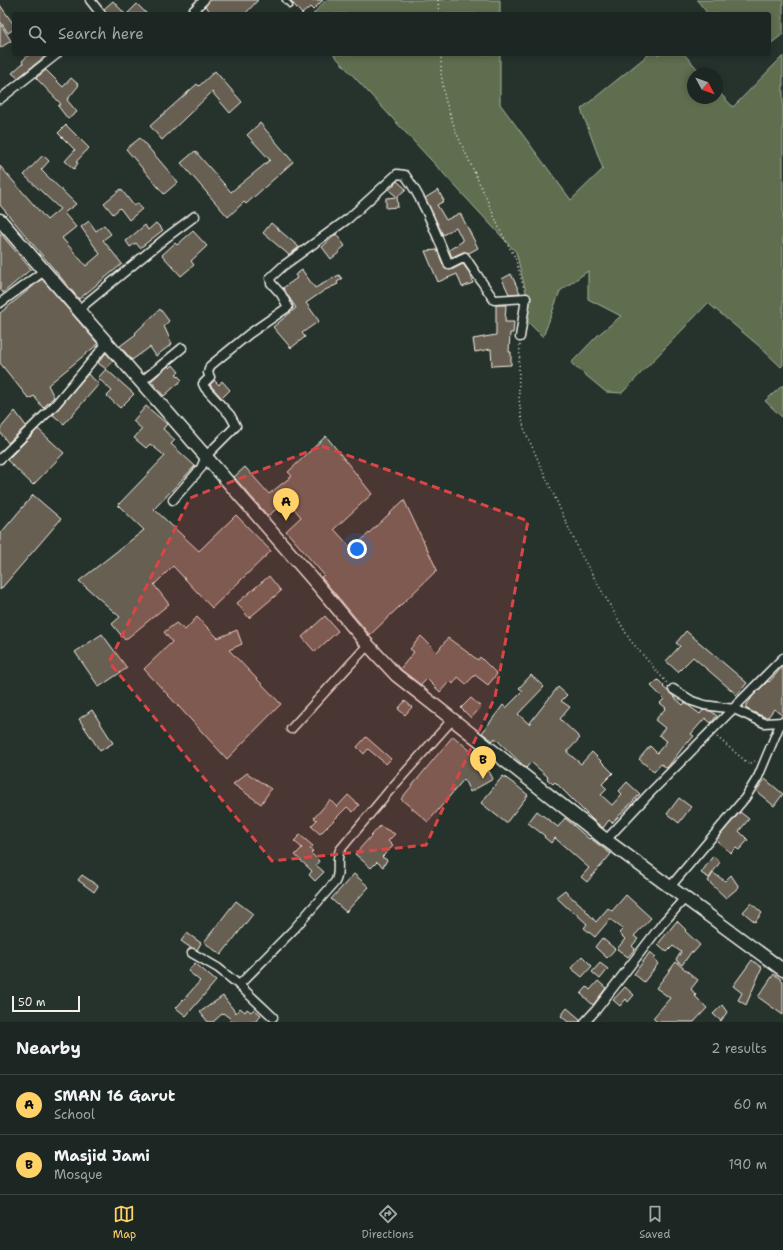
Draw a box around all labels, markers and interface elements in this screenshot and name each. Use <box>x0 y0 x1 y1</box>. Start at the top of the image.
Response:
search box <box>12 12 771 56</box>
icon: search <box>26 23 48 45</box>
text: Search here <box>58 24 144 44</box>
north arrow <box>687 68 723 104</box>
pin: A <box>273 488 299 521</box>
your location <box>347 539 367 559</box>
pin: B <box>470 746 496 779</box>
scale bar <box>12 994 80 1013</box>
text: 50 m <box>18 995 46 1010</box>
text: Nearby <box>16 1037 81 1059</box>
text: 2 results <box>711 1040 767 1057</box>
text: SMAN 16 Garut <box>54 1086 175 1106</box>
text: A <box>24 1096 34 1113</box>
text: 60 m <box>734 1096 767 1113</box>
text: School <box>54 1106 95 1123</box>
text: Masjid Jami <box>54 1146 150 1166</box>
text: B <box>25 1156 33 1173</box>
text: 190 m <box>728 1156 767 1173</box>
text: Mosque <box>54 1166 103 1183</box>
tab: Map <box>113 1203 136 1242</box>
tab: Directions <box>361 1203 414 1242</box>
tab: Saved <box>639 1203 670 1242</box>

